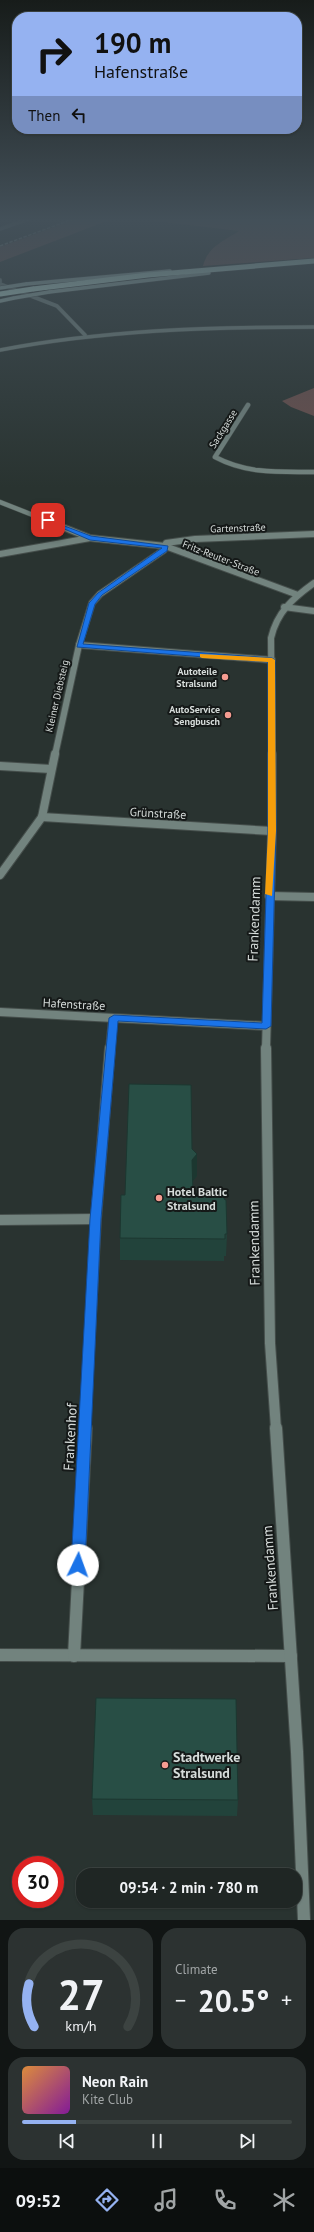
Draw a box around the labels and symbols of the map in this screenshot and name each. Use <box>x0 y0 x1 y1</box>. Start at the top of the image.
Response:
street label: Sackgasse <box>206 407 240 451</box>
pin <box>31 503 65 537</box>
street label: Gartenstraße <box>210 521 266 535</box>
street label: Fritz-Reuter-Straße <box>181 537 261 579</box>
street label: Kleiner Diebsteig <box>42 659 72 733</box>
place label: Autoteile Stralsund <box>176 665 217 690</box>
marker: Autoteile Stralsund <box>220 672 230 682</box>
place label: AutoService Sengbusch <box>169 703 220 728</box>
marker: AutoService Sengbusch <box>223 710 233 720</box>
street label: Grünstraße <box>129 804 187 822</box>
street label: Frankendamm <box>244 876 264 962</box>
street label: Hafenstraße <box>42 995 106 1013</box>
place label: Hotel Baltic Stralsund <box>167 1184 227 1213</box>
marker: Hotel Baltic Stralsund <box>154 1193 164 1203</box>
street label: Frankendamm <box>244 1200 264 1286</box>
street label: Frankenhof <box>59 1402 81 1471</box>
street label: Frankendamm <box>258 1525 282 1611</box>
position arrow <box>57 1544 99 1586</box>
place label: Stadtwerke Stralsund <box>173 1748 240 1782</box>
marker: Stadtwerke Stralsund <box>160 1760 170 1770</box>
speed limit sign: 30 <box>12 1856 64 1908</box>

